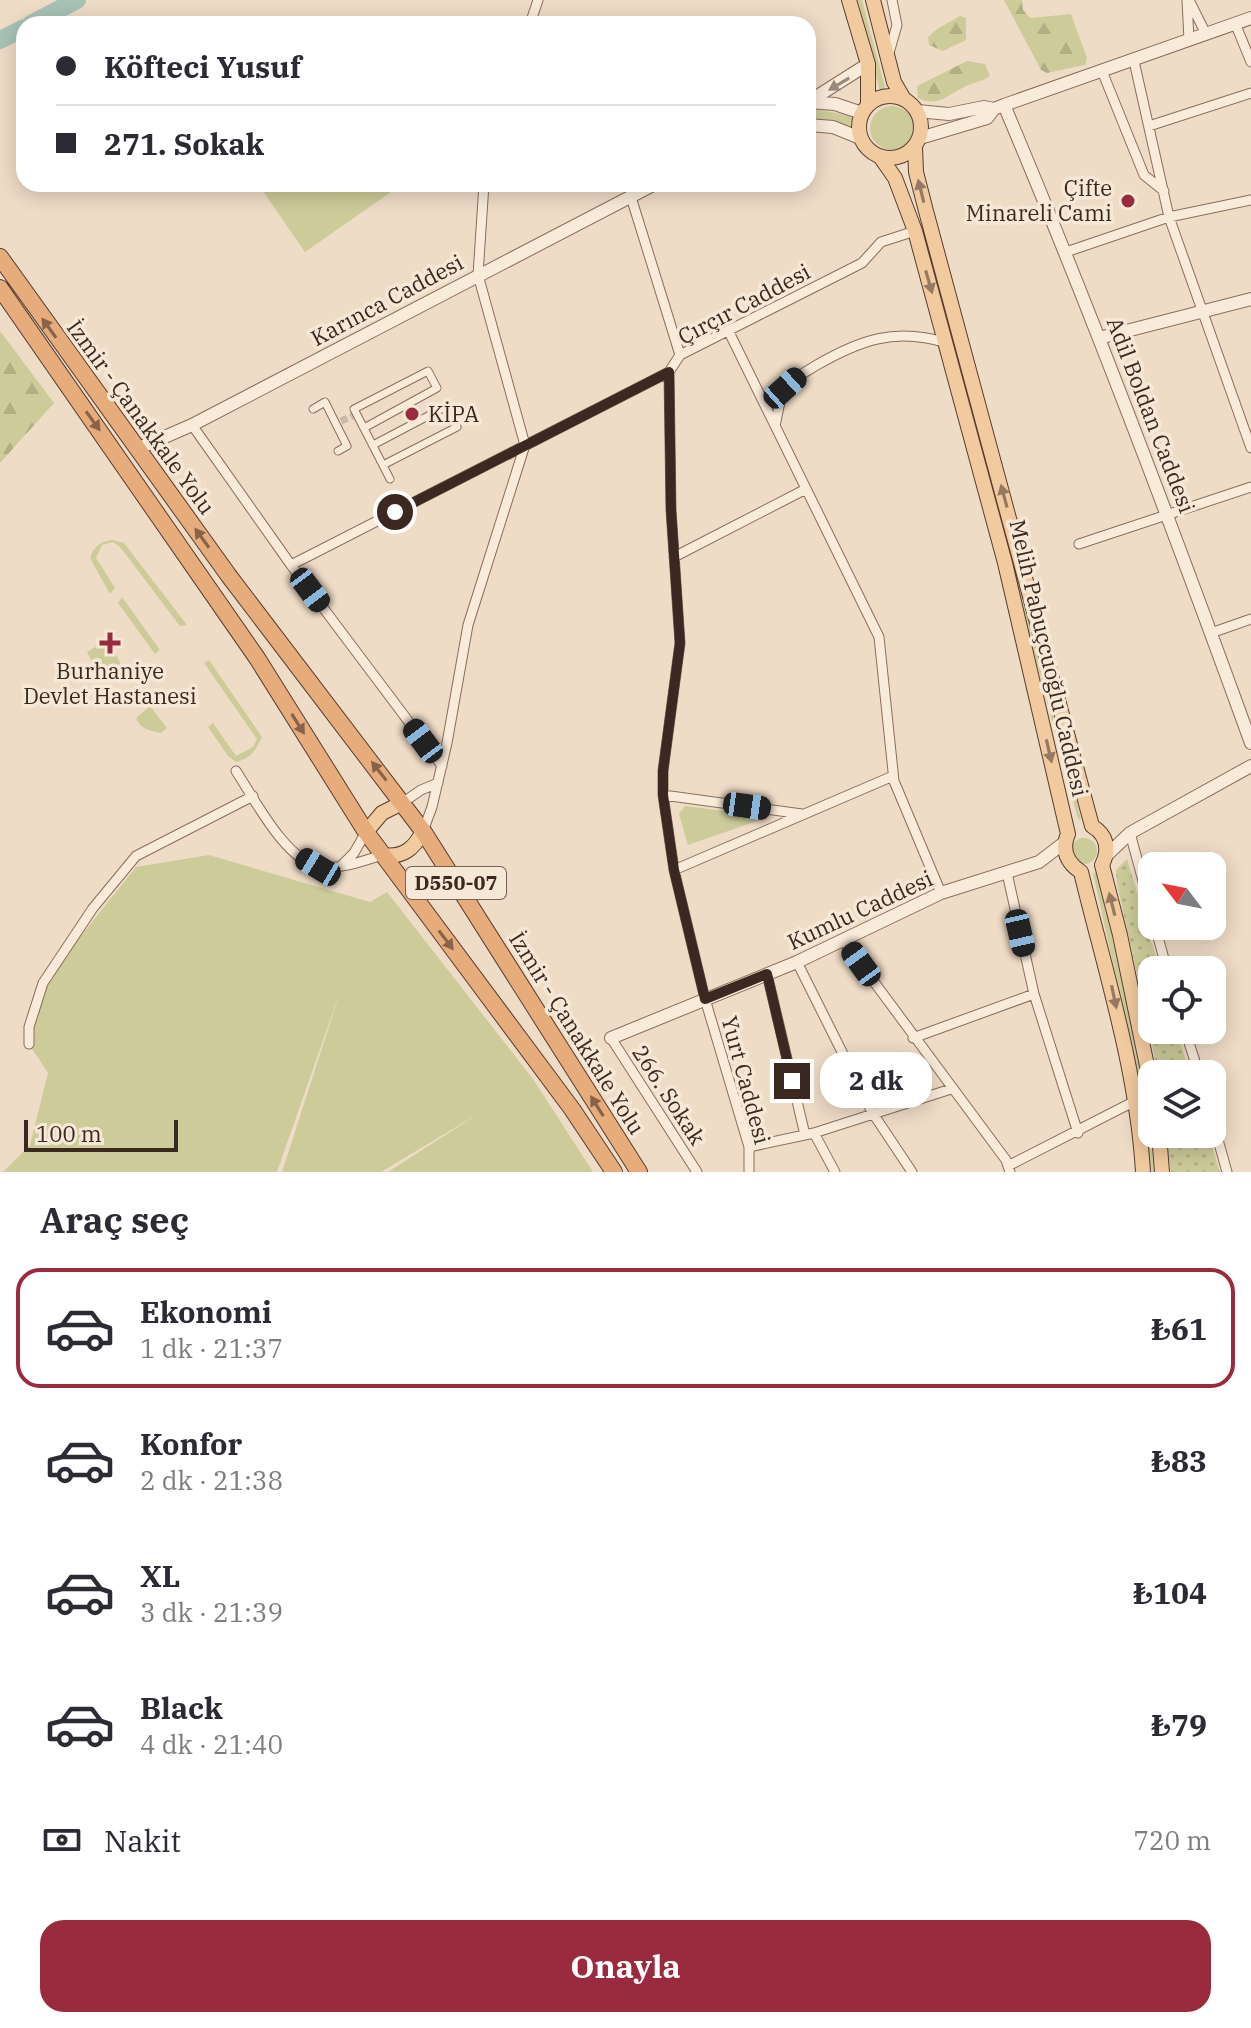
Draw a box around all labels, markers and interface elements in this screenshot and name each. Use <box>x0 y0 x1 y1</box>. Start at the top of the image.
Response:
text: Köfteci Yusuf <box>104 47 301 86</box>
one-way arrow <box>828 77 850 91</box>
text: 271. Sokak <box>104 124 264 163</box>
place label: Çifte Minareli Cami <box>966 173 1112 227</box>
one-way arrow <box>915 178 927 203</box>
marker: Çifte Minareli Cami <box>1119 192 1137 210</box>
street label: Karınca Caddesi <box>306 247 468 352</box>
street label: Çırçır Caddesi <box>672 256 815 351</box>
one-way arrow <box>924 269 936 294</box>
street label: Adil Boldan Caddesi <box>1101 313 1202 517</box>
street label: İzmir - Çanakkale Yolu <box>61 314 222 520</box>
one-way arrow <box>41 318 57 338</box>
car <box>759 363 811 413</box>
place label: KİPA <box>428 399 479 428</box>
marker: KİPA <box>403 405 421 423</box>
one-way arrow <box>85 410 101 432</box>
one-way arrow <box>997 483 1009 508</box>
route start <box>377 494 413 530</box>
street label: Melih Pabuçcuoğlu Caddesi <box>1003 517 1096 799</box>
one-way arrow <box>194 528 210 549</box>
car <box>286 564 334 616</box>
marker: Burhaniye Devlet Hastanesi <box>99 632 121 654</box>
place label: Burhaniye Devlet Hastanesi <box>23 656 197 710</box>
one-way arrow <box>291 713 305 735</box>
car <box>399 715 447 767</box>
one-way arrow <box>1043 738 1056 763</box>
one-way arrow <box>371 761 388 781</box>
car <box>722 791 772 821</box>
car <box>291 844 345 890</box>
north arrow <box>1138 852 1226 940</box>
map controls <box>1138 852 1226 1148</box>
street label: Kumlu Caddesi <box>782 863 937 956</box>
road number: D550-07 <box>406 867 506 899</box>
one-way arrow <box>1106 891 1118 916</box>
car <box>1003 907 1037 959</box>
street label: İzmir - Çanakkale Yolu <box>503 926 652 1140</box>
one-way arrow <box>437 930 453 950</box>
car <box>837 938 885 990</box>
button: locate <box>1138 956 1226 1044</box>
one-way arrow <box>1108 985 1120 1010</box>
street label: Yurt Caddesi <box>715 1012 778 1147</box>
street label: 266. Sokak <box>626 1039 713 1150</box>
callout: 2 dk <box>820 1053 932 1109</box>
button: layers <box>1138 1060 1226 1148</box>
route end <box>774 1063 810 1099</box>
text: 2 dk <box>849 1063 903 1097</box>
one-way arrow <box>591 1095 605 1117</box>
scale bar <box>24 1116 178 1152</box>
text: 100 m <box>36 1119 102 1148</box>
text: Araç seç <box>40 1196 189 1243</box>
icon: car <box>44 1292 116 1364</box>
text: Ekonomi <box>140 1292 272 1331</box>
text: ₺61 <box>1151 1309 1207 1348</box>
text: 1 dk · 21:37 <box>140 1331 283 1365</box>
icon: car <box>44 1424 116 1496</box>
text: Konfor <box>140 1424 242 1463</box>
text: ₺83 <box>1151 1441 1207 1480</box>
text: 2 dk · 21:38 <box>140 1463 283 1497</box>
icon: car <box>44 1556 116 1628</box>
text: XL <box>140 1556 180 1595</box>
text: ₺104 <box>1133 1573 1207 1612</box>
text: 3 dk · 21:39 <box>140 1595 283 1629</box>
icon: car <box>44 1688 116 1760</box>
text: Black <box>140 1688 223 1727</box>
text: ₺79 <box>1151 1705 1207 1744</box>
text: 4 dk · 21:40 <box>140 1727 283 1761</box>
icon: cash <box>40 1818 84 1862</box>
text: Nakit <box>104 1821 181 1860</box>
text: 720 m <box>1133 1823 1211 1857</box>
button: Onayla <box>40 1920 1211 2012</box>

